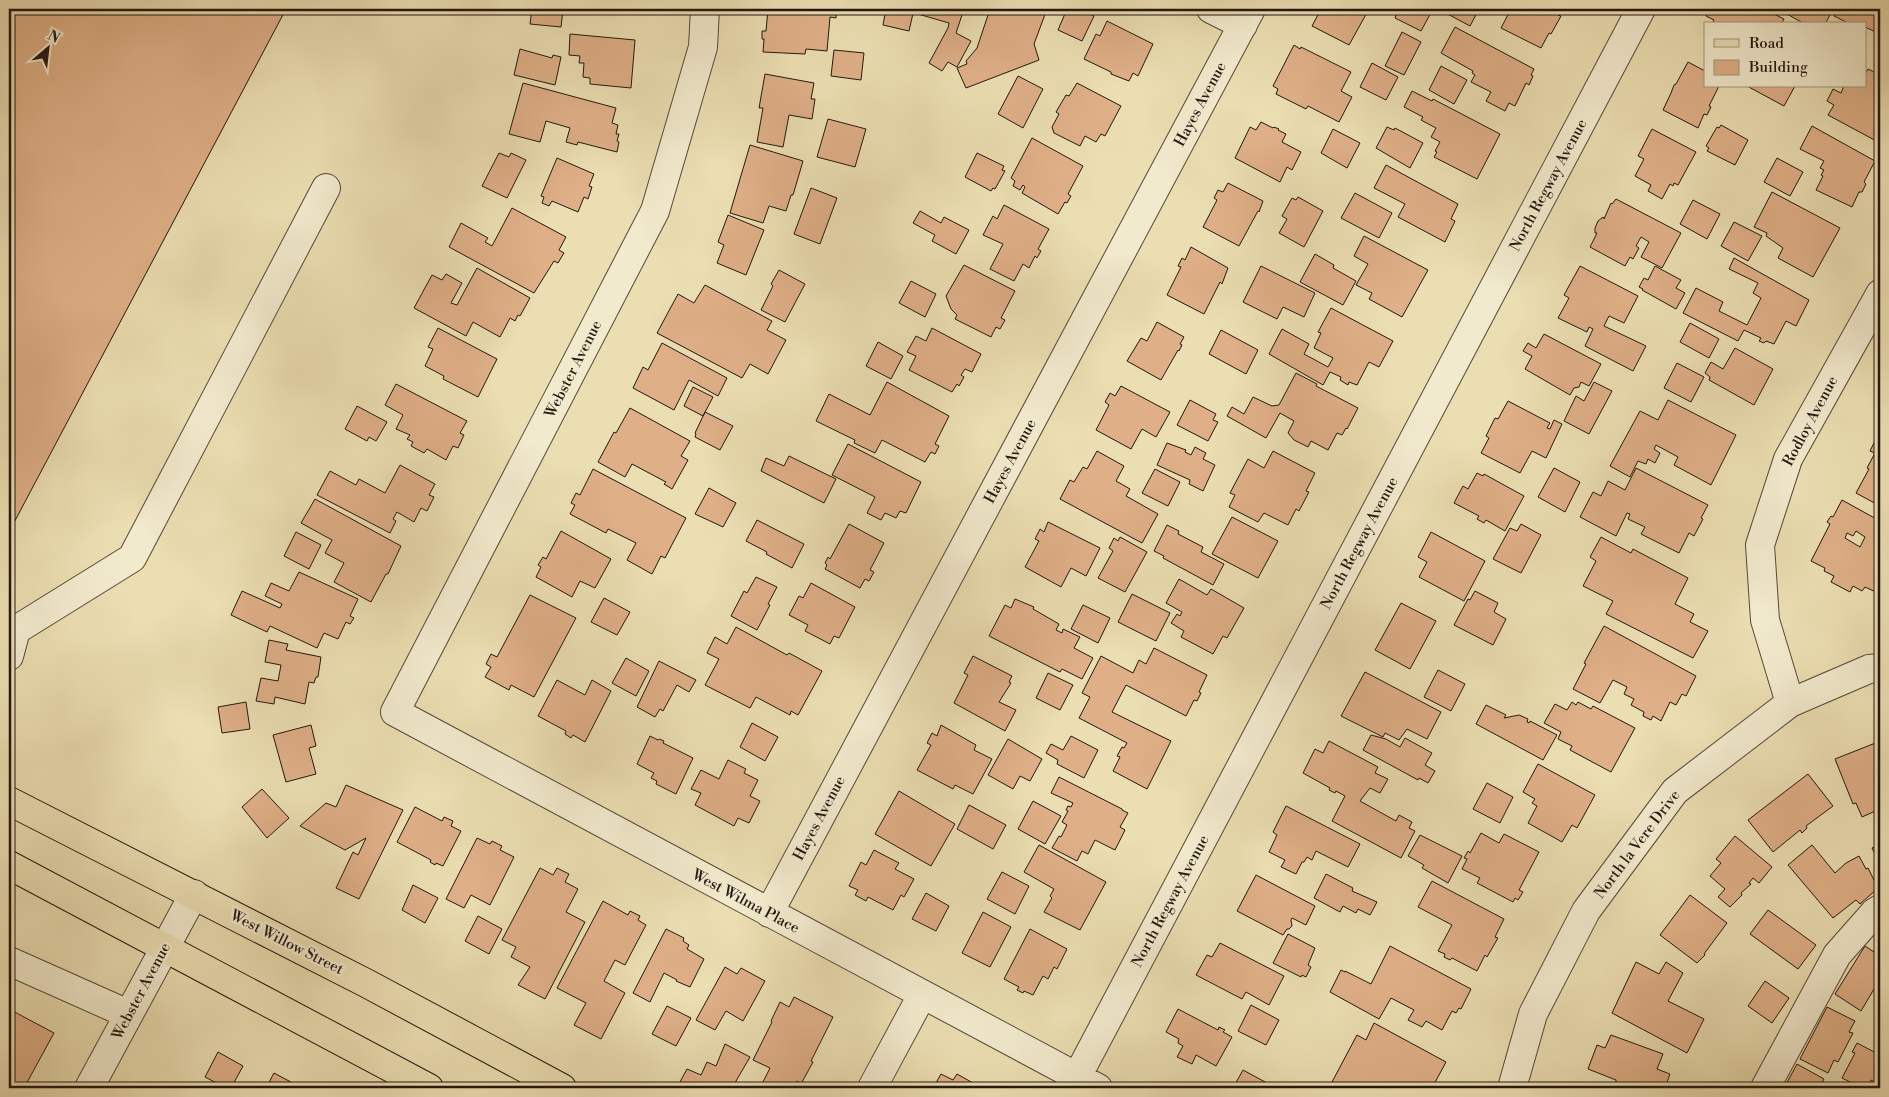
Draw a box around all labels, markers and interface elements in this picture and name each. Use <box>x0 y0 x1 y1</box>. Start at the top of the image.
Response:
north arrow <box>22 22 72 72</box>
legend <box>1704 22 1866 88</box>
text: N <box>45 27 63 48</box>
text: Road <box>1749 34 1784 53</box>
text: Building <box>1748 58 1808 77</box>
street label: Hayes Avenue <box>1170 59 1231 150</box>
street label: North Regway Avenue <box>1506 116 1591 255</box>
street label: Webster Avenue <box>540 317 606 422</box>
street label: Rodloy Avenue <box>1779 373 1842 470</box>
street label: Hayes Avenue <box>980 416 1041 507</box>
street label: North Regway Avenue <box>1317 474 1402 613</box>
street label: Hayes Avenue <box>789 773 850 864</box>
street label: North la Vere Drive <box>1590 786 1684 902</box>
street label: North Regway Avenue <box>1128 832 1213 971</box>
street label: West Wilma Place <box>688 865 803 938</box>
street label: West Willow Street <box>226 905 347 979</box>
street label: Webster Avenue <box>107 939 175 1044</box>

